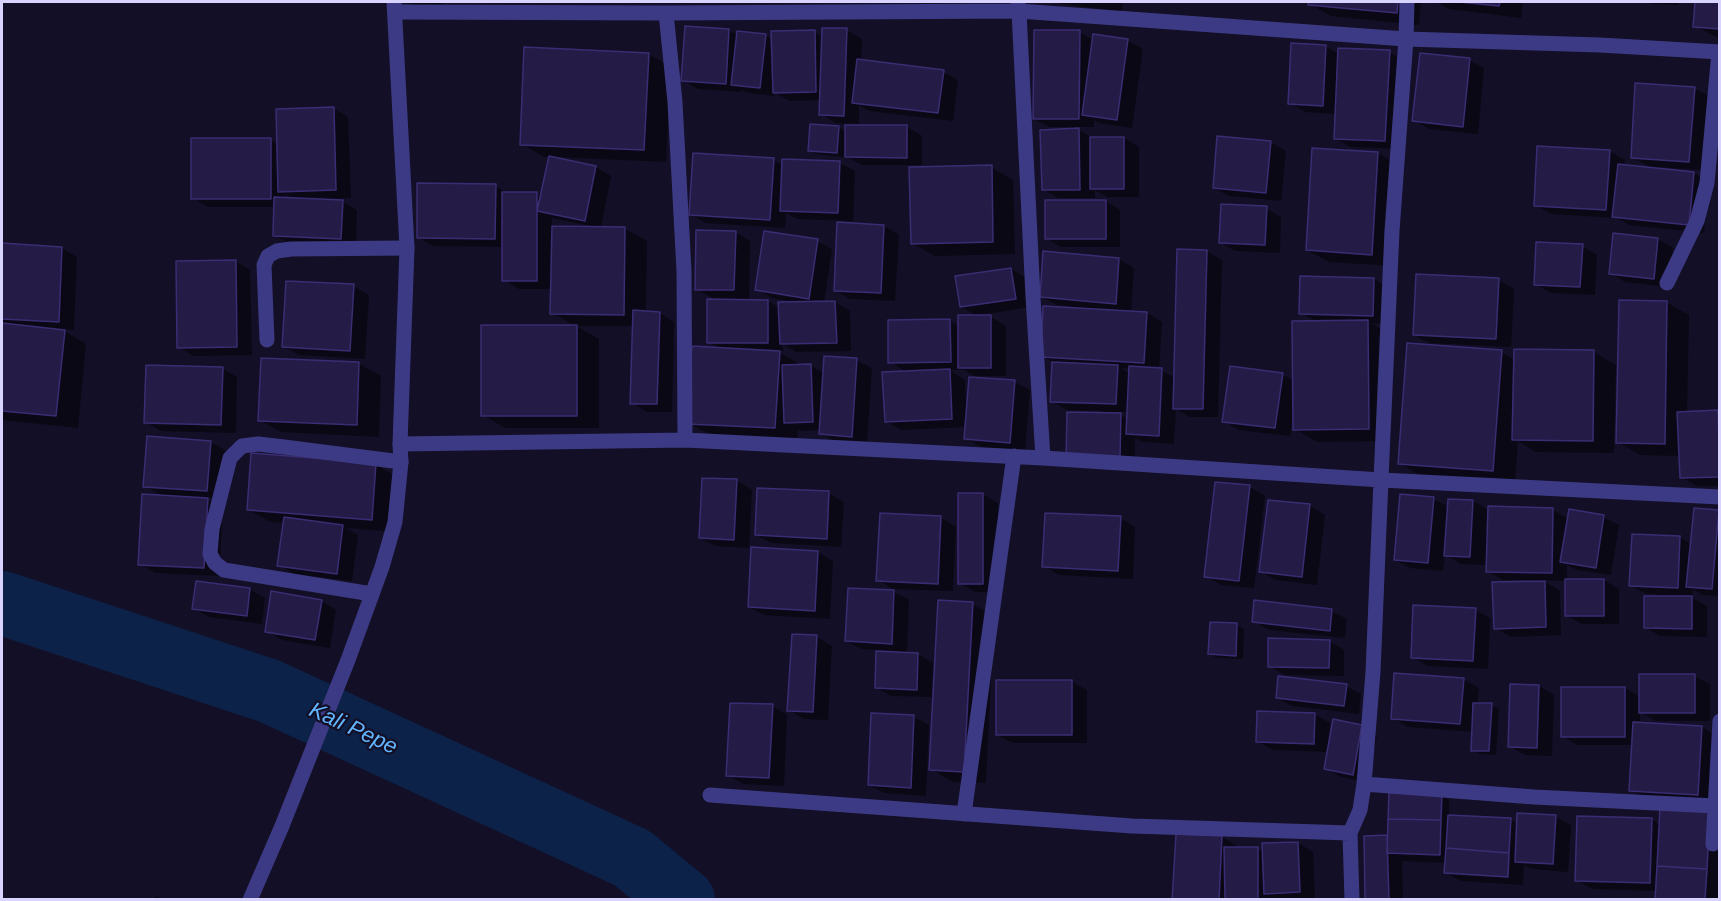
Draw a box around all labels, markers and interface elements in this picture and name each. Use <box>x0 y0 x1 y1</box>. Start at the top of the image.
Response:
water label: Kali Pepe <box>305 697 401 761</box>

